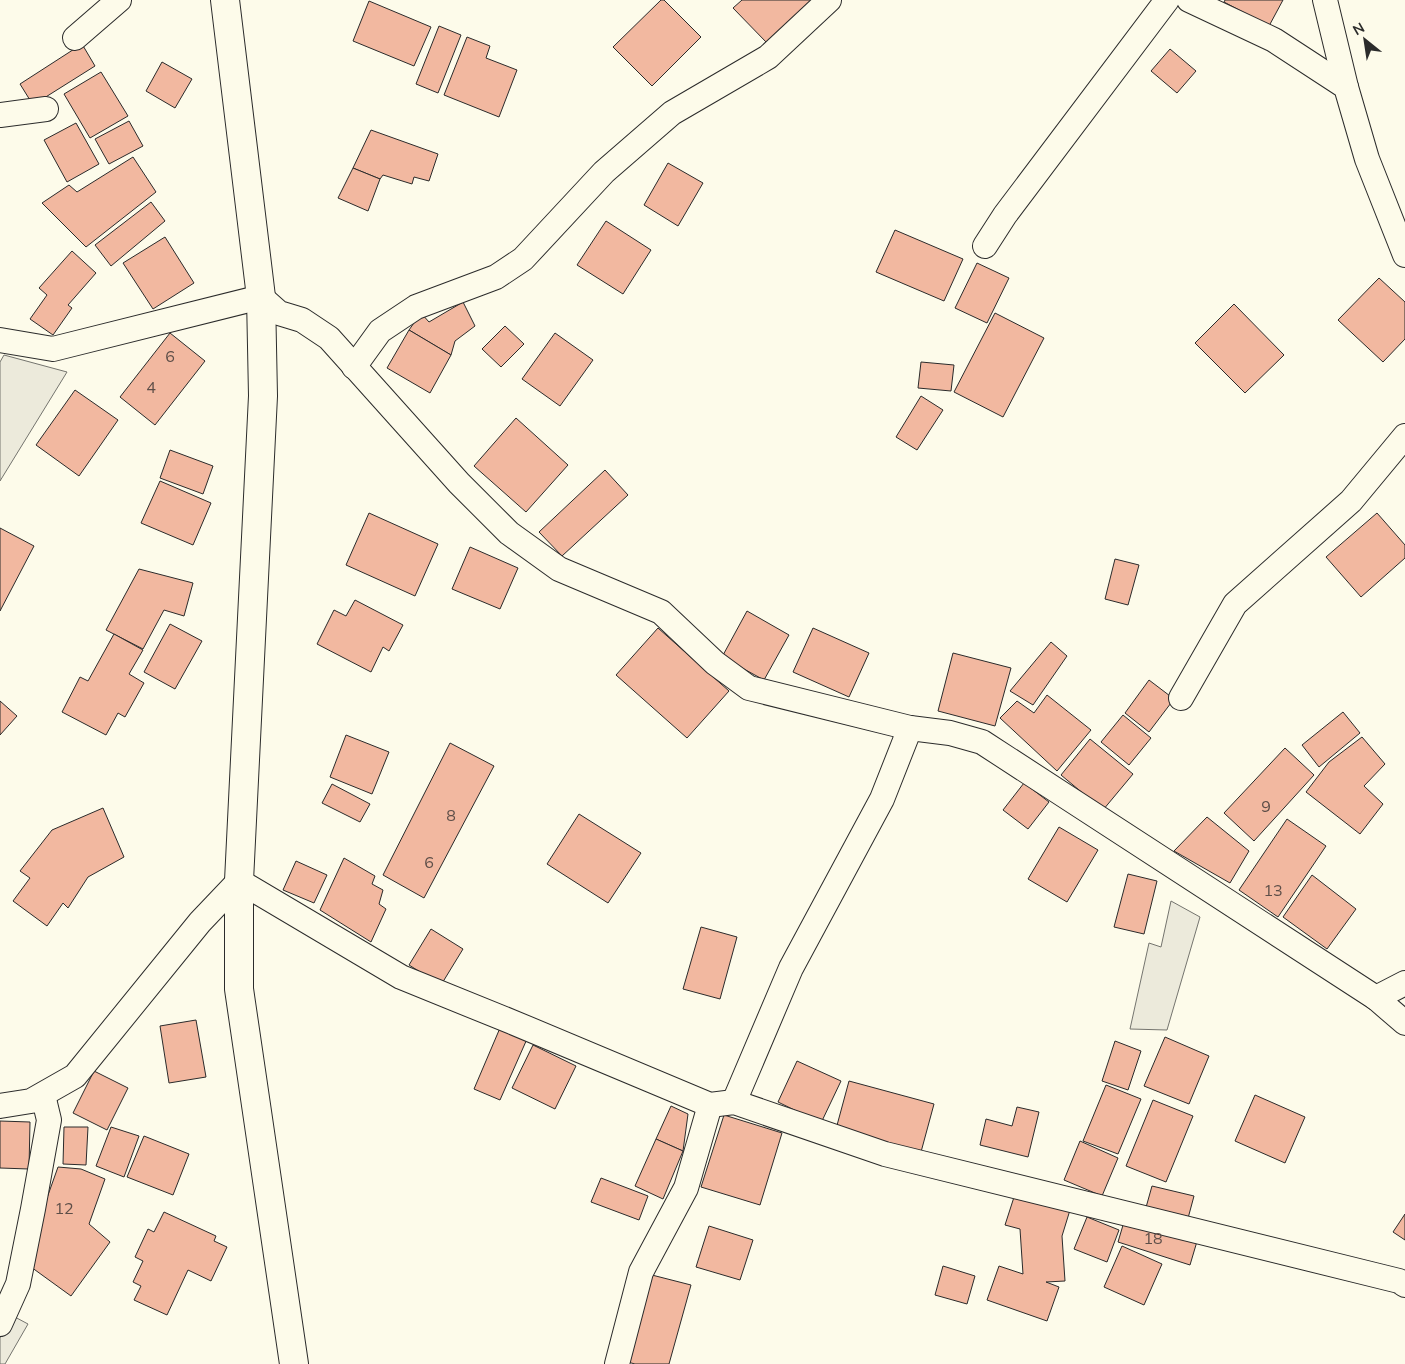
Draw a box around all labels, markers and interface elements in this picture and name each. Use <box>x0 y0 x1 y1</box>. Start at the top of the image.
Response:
north arrow <box>1340 15 1390 65</box>
text: N <box>1349 18 1368 39</box>
house number: 6 <box>165 346 175 366</box>
house number: 4 <box>146 377 156 397</box>
house number: 9 <box>1261 796 1271 816</box>
house number: 8 <box>446 805 456 825</box>
house number: 6 <box>424 852 434 872</box>
house number: 13 <box>1263 880 1283 900</box>
house number: 12 <box>54 1198 74 1218</box>
house number: 18 <box>1143 1228 1163 1248</box>

